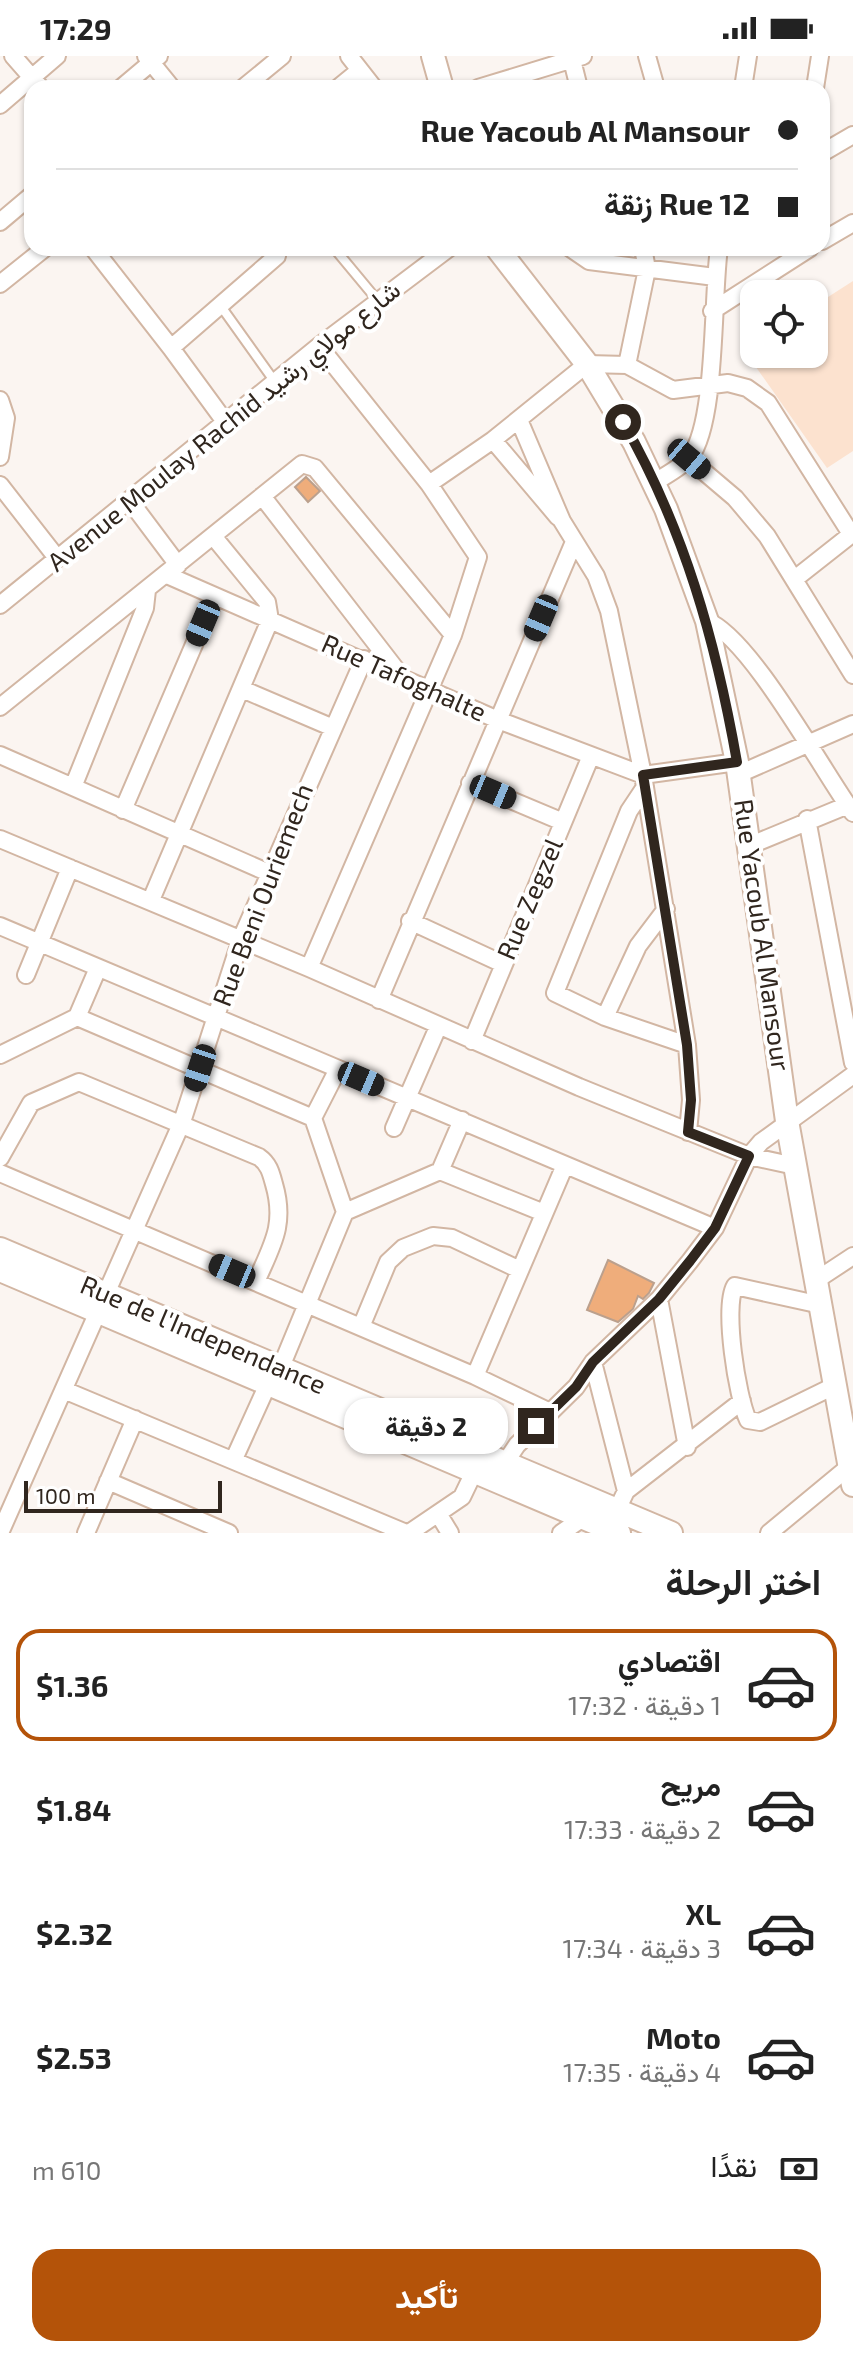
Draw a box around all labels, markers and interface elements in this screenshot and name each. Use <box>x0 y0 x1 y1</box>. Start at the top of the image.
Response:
text: 17:29 <box>40 10 112 46</box>
text: Rue Yacoub Al Mansour <box>420 112 750 148</box>
text: Rue 12 زنقة <box>604 185 750 221</box>
street label: Avenue Moulay Rachid شارع مولاي رشيد <box>41 273 410 582</box>
map controls <box>740 280 828 368</box>
button: locate <box>740 280 828 368</box>
route start <box>605 404 641 440</box>
car <box>663 434 715 484</box>
car <box>521 591 561 645</box>
car <box>183 596 223 650</box>
street label: Rue Tafoghalte <box>318 627 492 727</box>
car <box>466 772 520 812</box>
street label: Rue Beni Ouriemech <box>205 779 318 1010</box>
street label: Rue Yacoub Al Mansour <box>729 797 798 1073</box>
street label: Rue Zegzel <box>489 833 568 964</box>
car <box>181 1041 219 1095</box>
car <box>334 1059 388 1099</box>
car <box>205 1251 259 1291</box>
street label: Rue de l'Independance <box>76 1268 331 1399</box>
callout: 2 دقيقة <box>344 1398 508 1454</box>
route end <box>518 1408 554 1444</box>
text: 2 دقيقة <box>385 1410 467 1441</box>
scale bar <box>24 1477 222 1513</box>
text: 100 m <box>36 1482 95 1508</box>
text: اختر الرحلة <box>666 1559 821 1602</box>
text: اقتصادي <box>618 1642 721 1678</box>
icon: car <box>745 1649 817 1721</box>
text: $1.36 <box>36 1667 108 1703</box>
text: 1 دقيقة · 17:32 <box>568 1689 721 1720</box>
text: مريح <box>661 1766 721 1802</box>
icon: car <box>745 1773 817 1845</box>
text: $1.84 <box>36 1791 111 1827</box>
text: 2 دقيقة · 17:33 <box>564 1813 721 1844</box>
text: XL <box>686 1895 721 1931</box>
icon: car <box>745 1897 817 1969</box>
text: $2.32 <box>36 1915 113 1951</box>
text: 3 دقيقة · 17:34 <box>563 1932 721 1963</box>
text: Moto <box>646 2019 721 2055</box>
icon: car <box>745 2021 817 2093</box>
text: $2.53 <box>36 2039 112 2075</box>
text: 4 دقيقة · 17:35 <box>563 2056 721 2087</box>
text: نقدًا <box>711 2147 757 2183</box>
icon: cash <box>777 2147 821 2191</box>
text: 610 m <box>32 2154 102 2185</box>
button: تأكيد <box>32 2249 821 2341</box>

